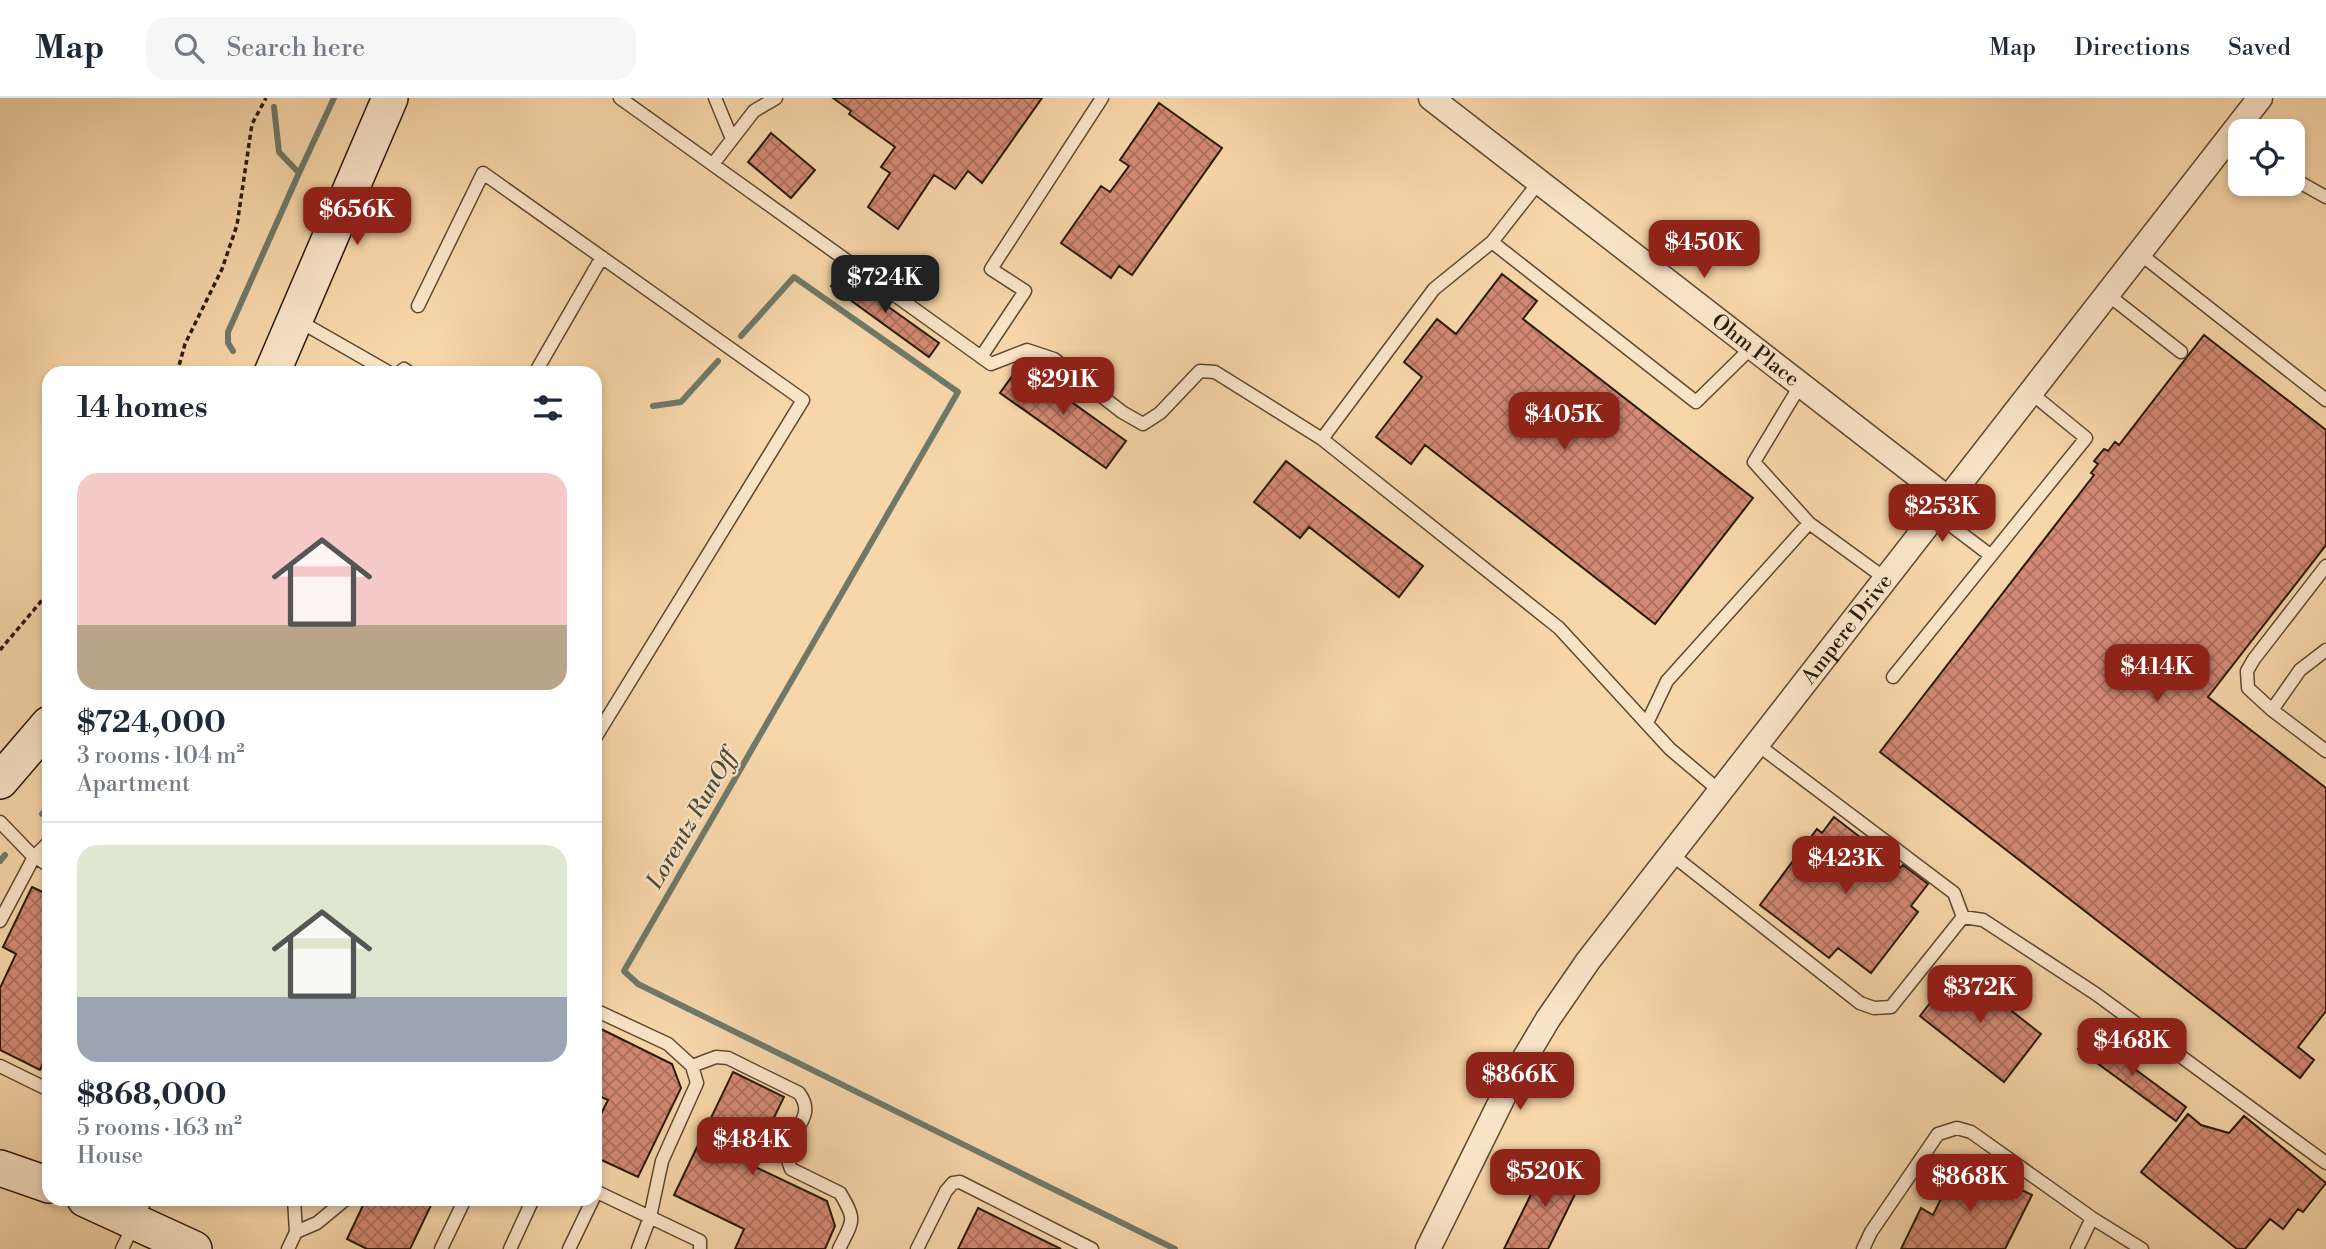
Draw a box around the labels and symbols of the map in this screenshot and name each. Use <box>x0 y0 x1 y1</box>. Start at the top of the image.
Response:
pin: $656K <box>308 188 406 247</box>
pin: $450K <box>1655 220 1753 280</box>
pin: $724K <box>836 256 934 315</box>
street label: Ohm Place <box>1706 308 1804 393</box>
pin: $291K <box>1014 358 1112 417</box>
pin: $405K <box>1515 392 1613 452</box>
pin: $253K <box>1893 484 1991 544</box>
street label: Ampere Drive <box>1796 569 1898 691</box>
pin: $414K <box>2108 644 2206 704</box>
water label: Lorentz RunOff <box>640 740 746 895</box>
pin: $423K <box>1797 836 1895 896</box>
pin: $372K <box>1931 965 2029 1025</box>
pin: $468K <box>2083 1018 2181 1078</box>
pin: $866K <box>1471 1052 1569 1112</box>
pin: $484K <box>703 1118 801 1177</box>
pin: $520K <box>1496 1150 1594 1209</box>
pin: $868K <box>1921 1154 2019 1214</box>

